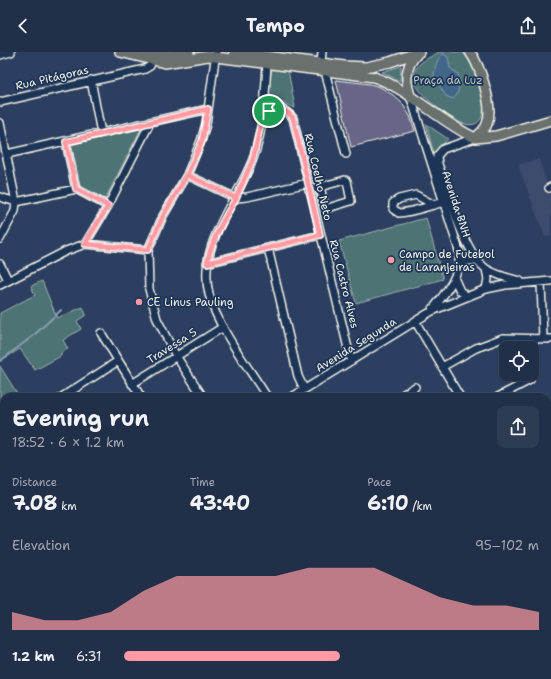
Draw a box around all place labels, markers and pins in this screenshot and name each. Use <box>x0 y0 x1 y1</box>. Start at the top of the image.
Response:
pin <box>252 94 286 128</box>
place label: Campo de Futebol de Laranjeiras <box>399 247 495 275</box>
marker: Campo de Futebol de Laranjeiras <box>386 255 396 265</box>
place label: CE Linus Pauling <box>147 295 234 310</box>
marker: CE Linus Pauling <box>134 297 144 307</box>

